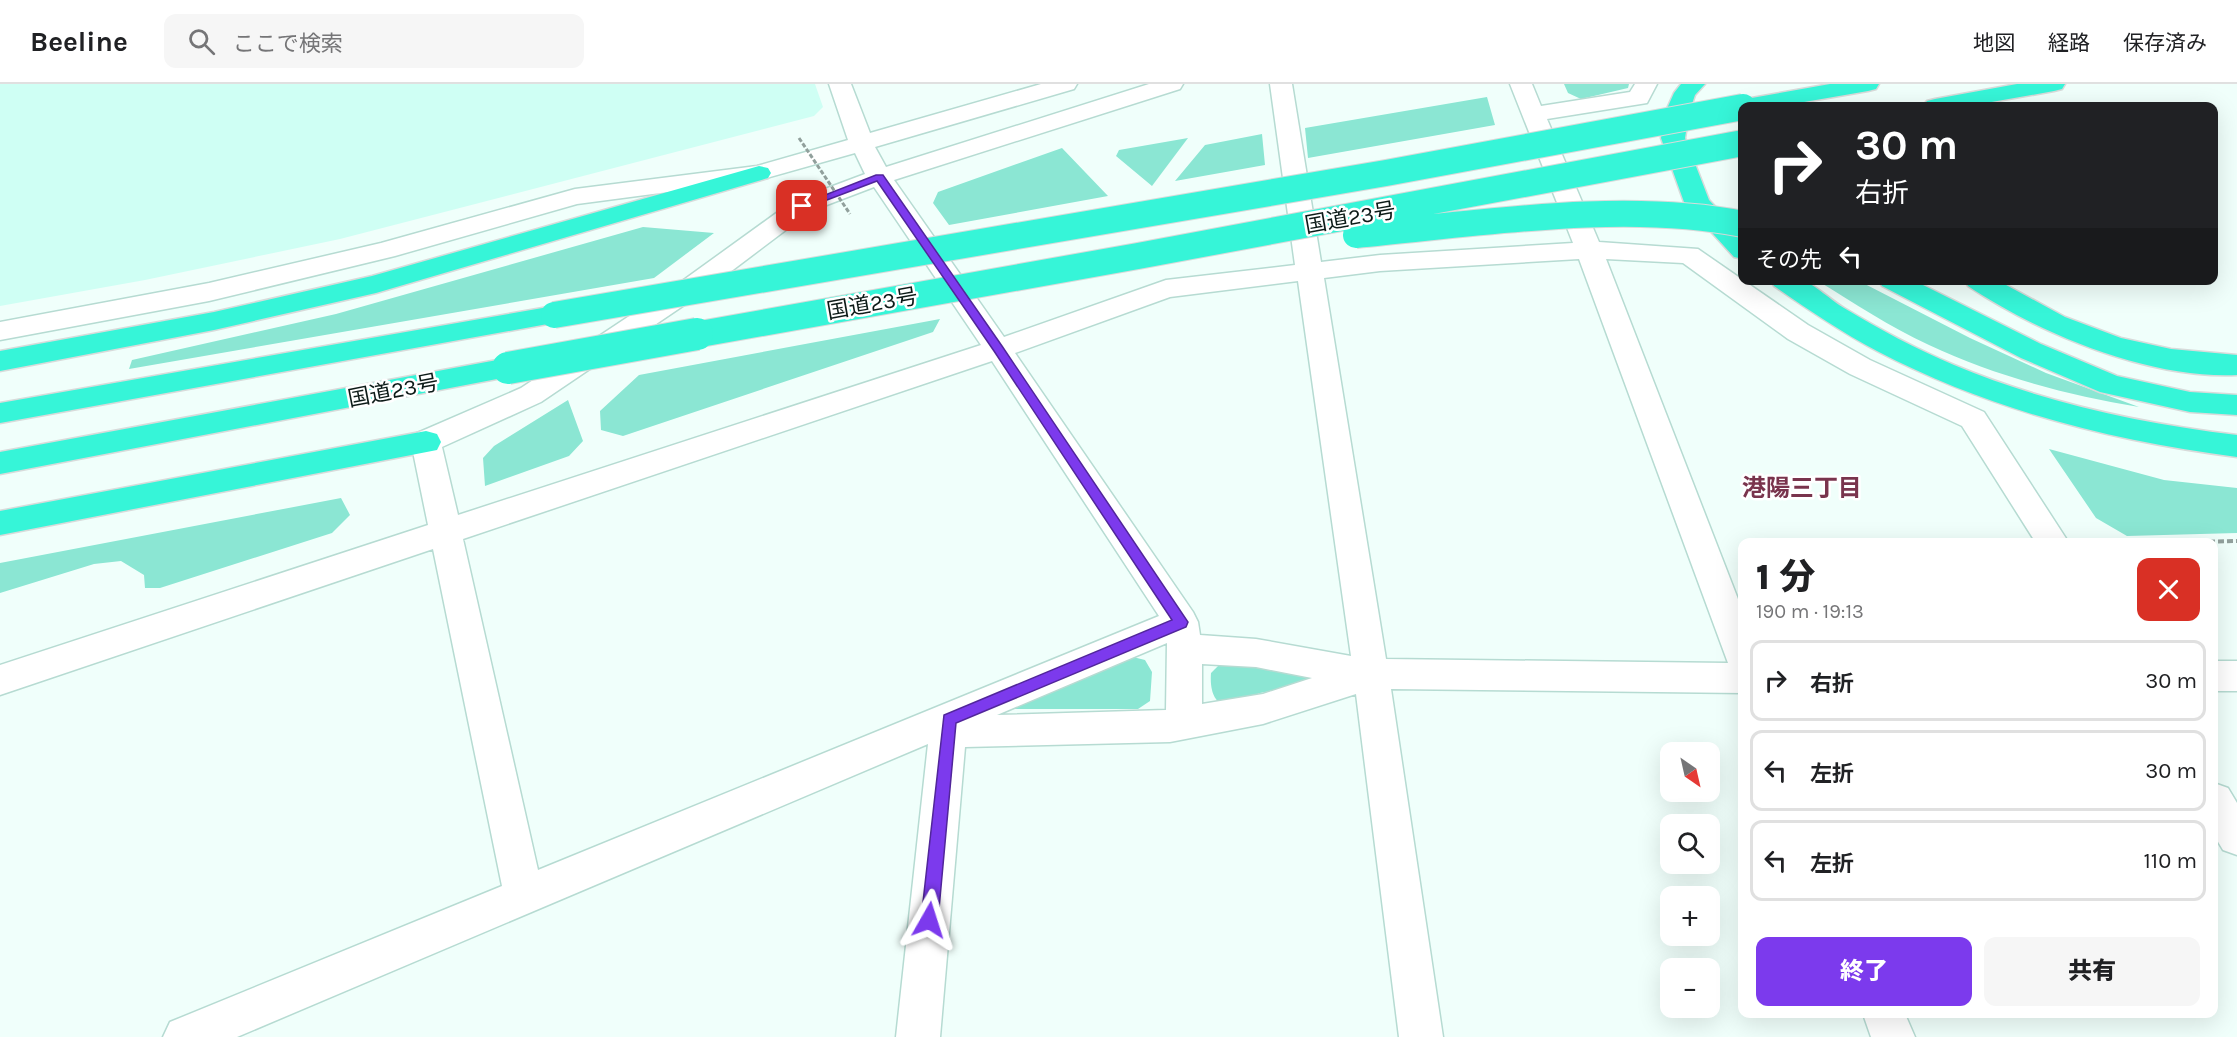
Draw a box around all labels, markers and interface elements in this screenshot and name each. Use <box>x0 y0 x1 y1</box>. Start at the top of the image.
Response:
search box <box>164 14 584 68</box>
text: Beeline <box>30 25 128 58</box>
icon: search <box>185 25 218 58</box>
text: ここで検索 <box>233 31 343 57</box>
text: 地図 <box>1973 31 2015 55</box>
text: 経路 <box>2048 31 2090 55</box>
text: 保存済み <box>2123 31 2207 55</box>
text: 30 m <box>1855 120 1958 170</box>
icon: right <box>1756 126 1834 204</box>
text: 右折 <box>1855 177 1909 209</box>
pin <box>776 180 827 231</box>
icon: arrive <box>785 189 818 222</box>
street label: 国道23号 <box>1303 197 1398 239</box>
icon: left <box>1834 240 1867 273</box>
text: その先 <box>1756 247 1822 273</box>
street label: 国道23号 <box>825 283 920 325</box>
street label: 国道23号 <box>346 369 441 412</box>
district label: 港陽三丁目 <box>1742 474 1862 502</box>
text: 1 分 <box>1756 556 1816 598</box>
button: close <box>2137 558 2200 621</box>
text: 190 m · 19:13 <box>1756 600 1864 623</box>
icon: right <box>1759 664 1792 697</box>
text: 30 m <box>2145 668 2197 694</box>
text: 右折 <box>1810 671 1854 697</box>
north arrow <box>1660 742 1720 802</box>
map controls <box>1660 742 1720 1018</box>
icon: left <box>1759 754 1792 787</box>
text: 30 m <box>2145 758 2197 784</box>
text: 左折 <box>1810 761 1854 787</box>
button: search <box>1660 814 1720 874</box>
icon: left <box>1759 844 1792 877</box>
text: 110 m <box>2144 848 2197 874</box>
text: 左折 <box>1810 851 1854 877</box>
button: + <box>1660 886 1720 946</box>
position arrow <box>897 888 961 952</box>
button: 終了 <box>1756 937 1972 1006</box>
button: 共有 <box>1984 937 2200 1006</box>
button: − <box>1660 958 1720 1018</box>

